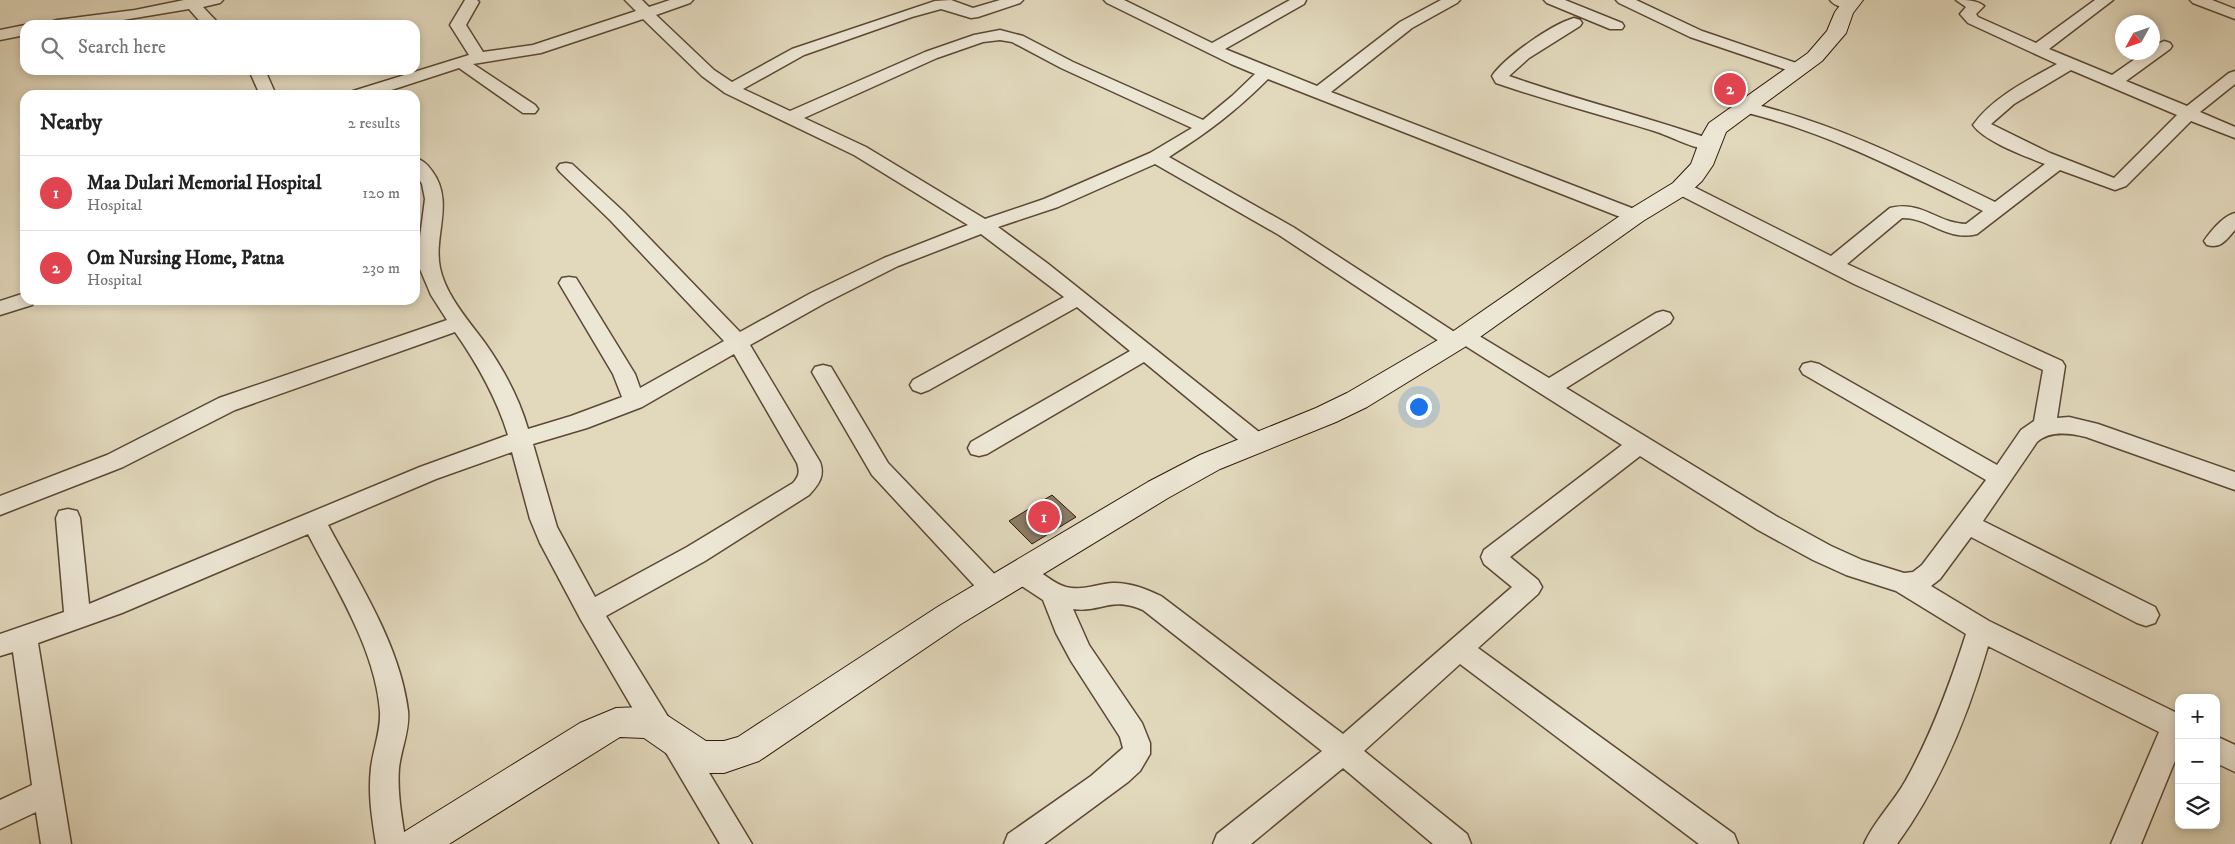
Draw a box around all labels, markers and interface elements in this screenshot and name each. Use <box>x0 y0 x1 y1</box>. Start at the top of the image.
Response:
north arrow <box>2115 15 2160 60</box>
search box <box>20 20 420 75</box>
icon: search <box>38 34 66 62</box>
text: Search here <box>78 36 166 59</box>
pin: 2 <box>1714 70 1746 108</box>
text: Nearby <box>40 110 102 136</box>
text: 2 results <box>348 113 400 133</box>
text: Maa Dulari Memorial Hospital <box>87 172 321 195</box>
text: 1 <box>53 183 59 203</box>
text: 120 m <box>362 183 400 203</box>
text: Hospital <box>87 195 142 215</box>
text: Om Nursing Home, Patna <box>87 247 284 270</box>
text: 2 <box>52 258 60 278</box>
text: 230 m <box>362 258 400 278</box>
text: Hospital <box>87 270 142 290</box>
your location <box>1406 394 1432 420</box>
pin: 1 <box>1028 498 1060 536</box>
map controls <box>2175 694 2220 829</box>
button: + <box>2175 694 2220 739</box>
button: − <box>2175 739 2220 784</box>
button: layers <box>2175 784 2220 829</box>

